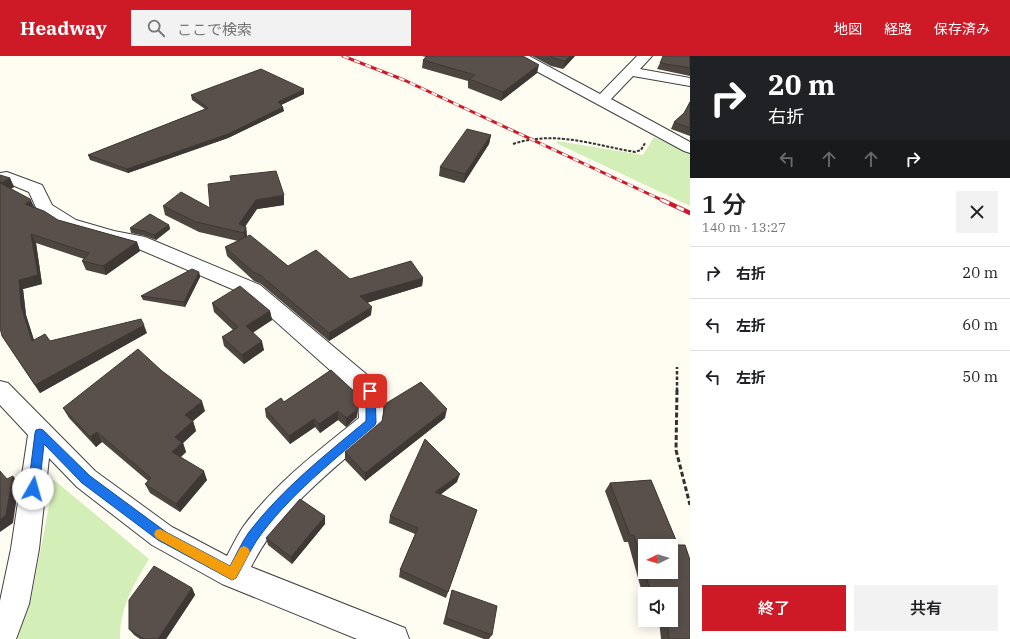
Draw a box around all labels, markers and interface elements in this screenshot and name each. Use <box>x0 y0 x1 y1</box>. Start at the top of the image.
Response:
search box <box>131 10 411 46</box>
text: Headway <box>20 16 107 40</box>
icon: search <box>145 17 167 39</box>
text: ここで検索 <box>177 20 252 39</box>
text: 地図 <box>834 20 862 38</box>
text: 経路 <box>884 20 912 38</box>
text: 保存済み <box>934 20 990 38</box>
text: 20 m <box>768 66 835 103</box>
icon: right <box>702 72 754 124</box>
text: 右折 <box>768 105 804 128</box>
icon: left <box>776 148 798 170</box>
icon: ahead <box>818 148 840 170</box>
icon: ahead <box>860 148 882 170</box>
icon: right <box>902 148 924 170</box>
text: 1 分 <box>702 188 746 220</box>
button: close <box>956 191 998 233</box>
text: 140 m · 13:27 <box>702 219 786 236</box>
icon: right <box>702 262 724 284</box>
text: 20 m <box>962 263 998 282</box>
text: 右折 <box>736 264 766 283</box>
icon: left <box>702 314 724 336</box>
text: 60 m <box>962 315 998 334</box>
text: 左折 <box>736 316 766 335</box>
icon: left <box>702 366 724 388</box>
text: 50 m <box>962 367 998 386</box>
text: 左折 <box>736 368 766 387</box>
pin <box>353 374 387 408</box>
icon: arrive <box>359 380 381 402</box>
position arrow <box>12 468 54 510</box>
north arrow <box>638 539 678 579</box>
map controls <box>638 539 678 627</box>
button: 終了 <box>702 585 846 631</box>
button: 共有 <box>854 585 998 631</box>
button: sound <box>638 587 678 627</box>

